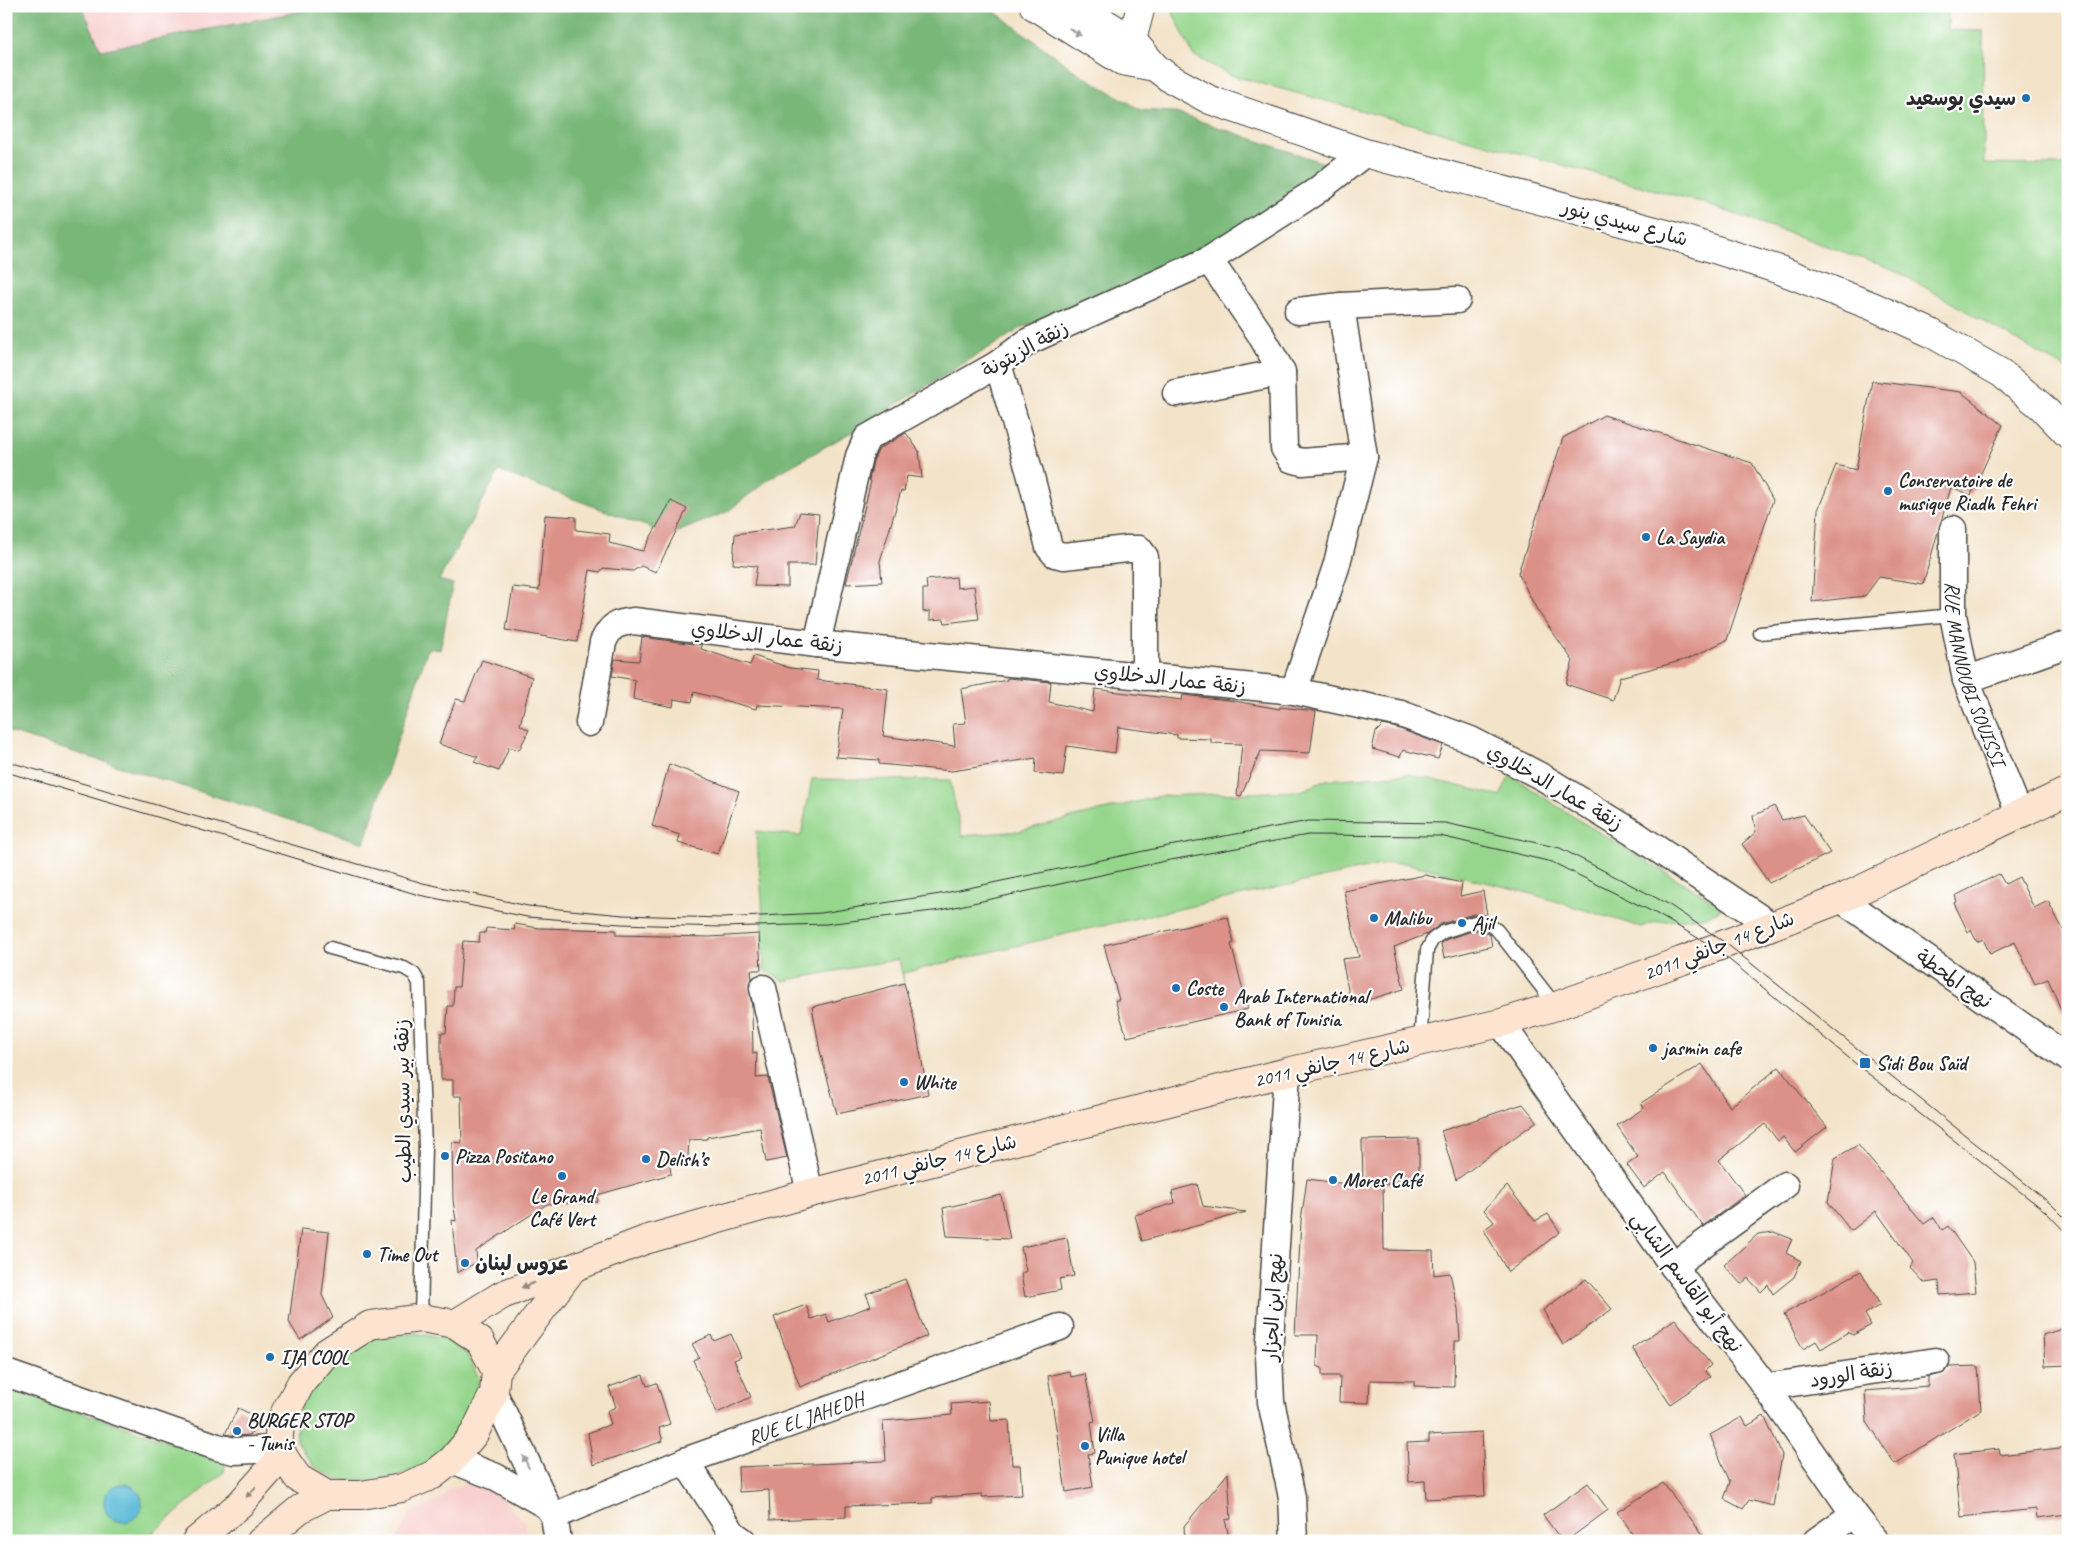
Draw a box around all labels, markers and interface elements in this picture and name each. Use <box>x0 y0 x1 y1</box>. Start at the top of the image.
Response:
one-way arrow <box>1069 27 1082 36</box>
place label: سيدي بوسعيد <box>1906 86 2016 114</box>
marker: سيدي بوسعيد <box>2020 92 2032 104</box>
street label: شارع سيدي بنور <box>1557 194 1690 254</box>
street label: زنقة الزيتونة <box>977 315 1073 384</box>
place label: Conservatoire de musique Riadh Fehri <box>1898 468 2039 516</box>
marker: Conservatoire de musique Riadh Fehri <box>1882 485 1894 497</box>
place label: La Saydia <box>1656 525 1726 550</box>
marker: La Saydia <box>1640 531 1652 543</box>
street label: RUE MANNOUBI SOUISSI <box>1940 582 2013 774</box>
street label: زنقة عمار الدخلاوي <box>689 615 844 661</box>
street label: زنقة عمار الدخلاوي <box>1093 659 1247 701</box>
street label: زنقة عمار الدخلاوي <box>1482 738 1627 838</box>
place label: Malibu <box>1384 906 1433 931</box>
street label: شارع 14 جانفي 2011 <box>1640 906 1800 991</box>
place label: Ajil <box>1472 911 1498 936</box>
marker: Malibu <box>1368 912 1380 924</box>
marker: Ajil <box>1456 917 1468 929</box>
street label: نهج المحطة <box>1911 944 1997 1015</box>
place label: Coste <box>1186 976 1224 1001</box>
marker: Coste <box>1170 982 1182 994</box>
place label: Arab International Bank of Tunisia <box>1234 984 1372 1032</box>
marker: Arab International Bank of Tunisia <box>1218 1001 1230 1013</box>
street label: زنقة بير سيدي الطيب <box>389 1019 419 1183</box>
street label: شارع 14 جانفي 2011 <box>1252 1033 1414 1098</box>
place label: jasmin cafe <box>1661 1036 1743 1061</box>
marker: jasmin cafe <box>1647 1042 1659 1054</box>
place label: Sidi Bou Saïd <box>1876 1051 1970 1076</box>
marker: Sidi Bou Saïd <box>1858 1056 1872 1070</box>
place label: White <box>914 1070 957 1095</box>
marker: White <box>898 1076 910 1088</box>
street label: شارع 14 جانفي 2011 <box>859 1129 1021 1196</box>
place label: Pizza Positano <box>455 1144 554 1169</box>
place label: Delish’s <box>656 1147 710 1172</box>
marker: Pizza Positano <box>439 1150 451 1162</box>
marker: Delish’s <box>640 1153 652 1165</box>
place label: Mores Café <box>1343 1168 1425 1193</box>
marker: Le Grand Café Vert <box>556 1170 568 1182</box>
marker: Mores Café <box>1327 1174 1339 1186</box>
place label: Le Grand Café Vert <box>529 1184 597 1232</box>
street label: نهج أبو القاسم الشابي <box>1622 1206 1748 1361</box>
place label: Time Out <box>377 1242 439 1267</box>
marker: Time Out <box>361 1248 373 1260</box>
place label: عروس لبنان <box>475 1251 570 1276</box>
street label: نهج ابن الجزار <box>1258 1252 1289 1364</box>
marker: عروس لبنان <box>459 1257 471 1269</box>
one-way arrow <box>520 1281 535 1289</box>
place label: IJA COOL <box>280 1345 350 1370</box>
marker: IJA COOL <box>264 1351 276 1363</box>
street label: زنقة الورود <box>1808 1355 1894 1394</box>
street label: RUE EL JAHEDH <box>744 1385 870 1450</box>
place label: BURGER STOP - Tunis <box>247 1408 355 1456</box>
place label: Villa Punique hotel <box>1095 1422 1188 1470</box>
marker: BURGER STOP - Tunis <box>231 1425 243 1437</box>
marker: Villa Punique hotel <box>1079 1440 1091 1452</box>
one-way arrow <box>522 1455 530 1469</box>
one-way arrow <box>245 1486 257 1498</box>

